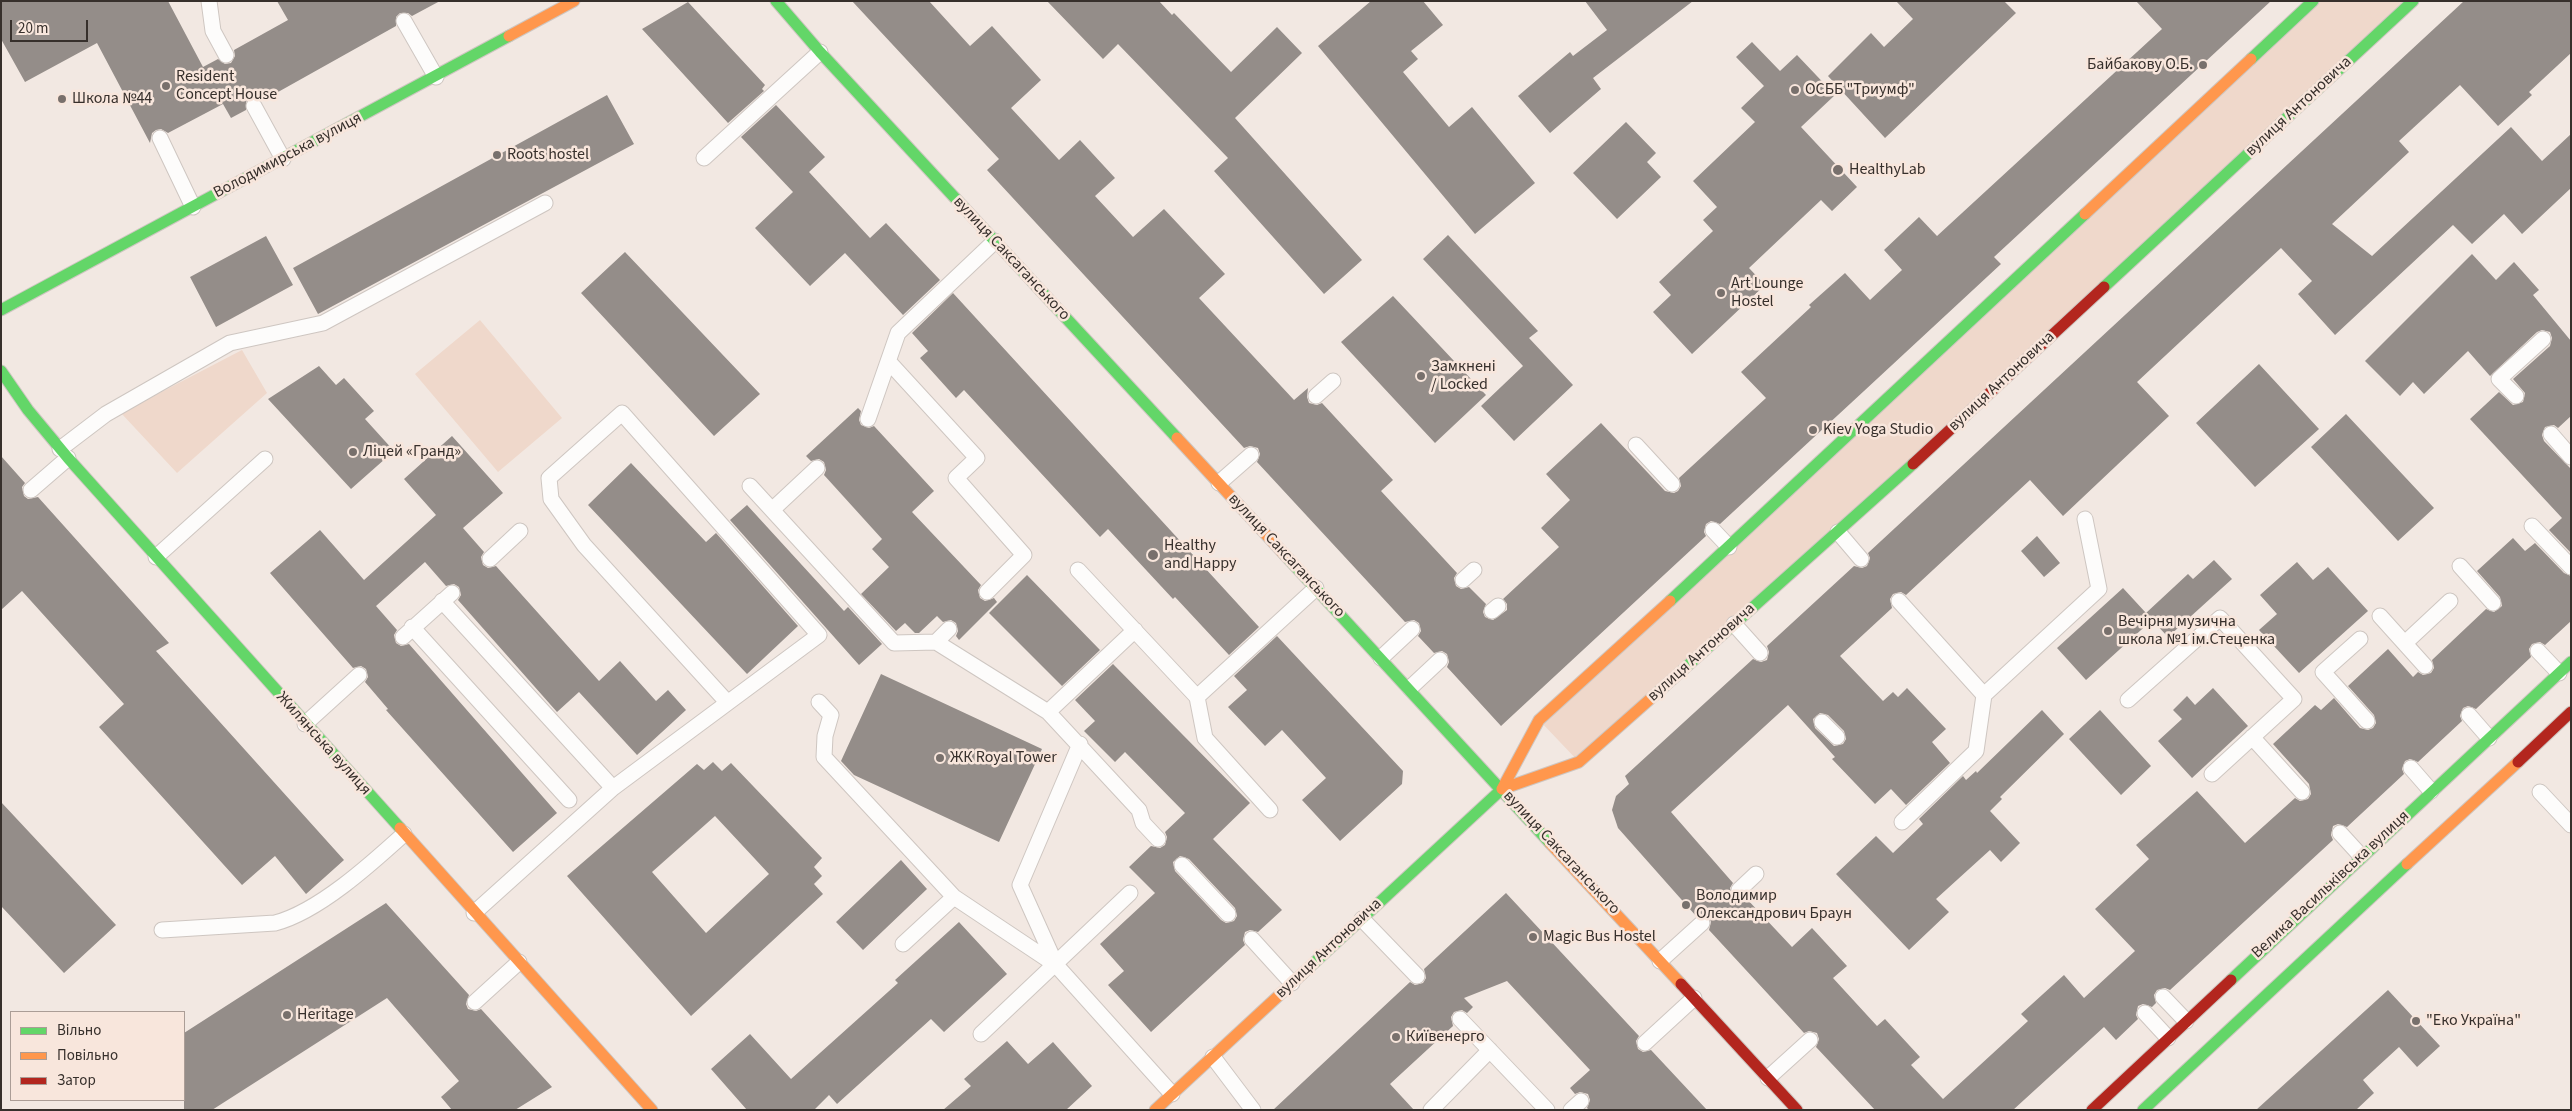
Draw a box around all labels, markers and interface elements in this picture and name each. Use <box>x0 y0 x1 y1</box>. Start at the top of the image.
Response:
scale bar <box>12 10 90 42</box>
text: 20 m <box>18 18 48 39</box>
street label: вулиця Антоновича <box>2242 53 2356 161</box>
place label: Байбакову О.Б. <box>2087 55 2193 75</box>
marker: Байбакову О.Б. <box>2197 59 2209 71</box>
place label: Resident Concept House <box>176 67 277 105</box>
marker: Resident Concept House <box>160 80 172 92</box>
place label: ОСББ "Триумф" <box>1805 80 1915 100</box>
marker: ОСББ "Триумф" <box>1789 84 1801 96</box>
place label: Школа №44 <box>72 89 152 109</box>
marker: Школа №44 <box>56 93 68 105</box>
street label: Володимирська вулиця <box>211 109 365 203</box>
place label: Roots hostel <box>507 145 589 165</box>
marker: Roots hostel <box>491 149 503 161</box>
place label: HealthyLab <box>1849 160 1926 180</box>
marker: HealthyLab <box>1831 163 1845 177</box>
street label: вулиця Саксаганського <box>949 193 1073 325</box>
place label: Art Lounge Hostel <box>1731 274 1803 312</box>
marker: Art Lounge Hostel <box>1715 287 1727 299</box>
street label: вулиця Антоновича <box>1945 328 2059 436</box>
place label: Замкнені / Locked <box>1431 357 1496 395</box>
marker: Замкнені / Locked <box>1415 370 1427 382</box>
place label: Kiev Yoga Studio <box>1823 420 1933 440</box>
marker: Kiev Yoga Studio <box>1807 424 1819 436</box>
place label: Ліцей «Гранд» <box>363 442 461 462</box>
marker: Ліцей «Гранд» <box>347 446 359 458</box>
street label: вулиця Саксаганського <box>1224 490 1348 622</box>
place label: Healthy and Happy <box>1164 536 1237 574</box>
marker: Healthy and Happy <box>1146 548 1160 562</box>
street label: вулиця Антоновича <box>1644 600 1760 706</box>
place label: Вечірня музична школа №1 ім.Стеценка <box>2118 612 2275 650</box>
marker: Вечірня музична школа №1 ім.Стеценка <box>2102 625 2114 637</box>
street label: Жилянська вулиця <box>272 688 374 800</box>
place label: ЖК Royal Tower <box>950 748 1057 768</box>
marker: ЖК Royal Tower <box>934 752 946 764</box>
street label: вулиця Саксаганського <box>1499 787 1623 919</box>
street label: Велика Васильківська вулиця <box>2248 807 2414 963</box>
place label: Володимир Олександрович Браун <box>1696 886 1852 924</box>
street label: вулиця Антоновича <box>1272 895 1386 1003</box>
marker: Володимир Олександрович Браун <box>1680 899 1692 911</box>
place label: Magic Bus Hostel <box>1543 927 1656 947</box>
marker: Magic Bus Hostel <box>1527 931 1539 943</box>
place label: Heritage <box>297 1005 354 1025</box>
marker: Heritage <box>281 1009 293 1021</box>
legend <box>10 1011 185 1101</box>
place label: "Еко Україна" <box>2426 1011 2521 1031</box>
marker: "Еко Україна" <box>2410 1015 2422 1027</box>
text: Вільно <box>57 1020 101 1041</box>
place label: Київенерго <box>1406 1027 1485 1047</box>
marker: Київенерго <box>1390 1031 1402 1043</box>
text: Повільно <box>57 1045 118 1066</box>
text: Затор <box>57 1070 96 1091</box>

